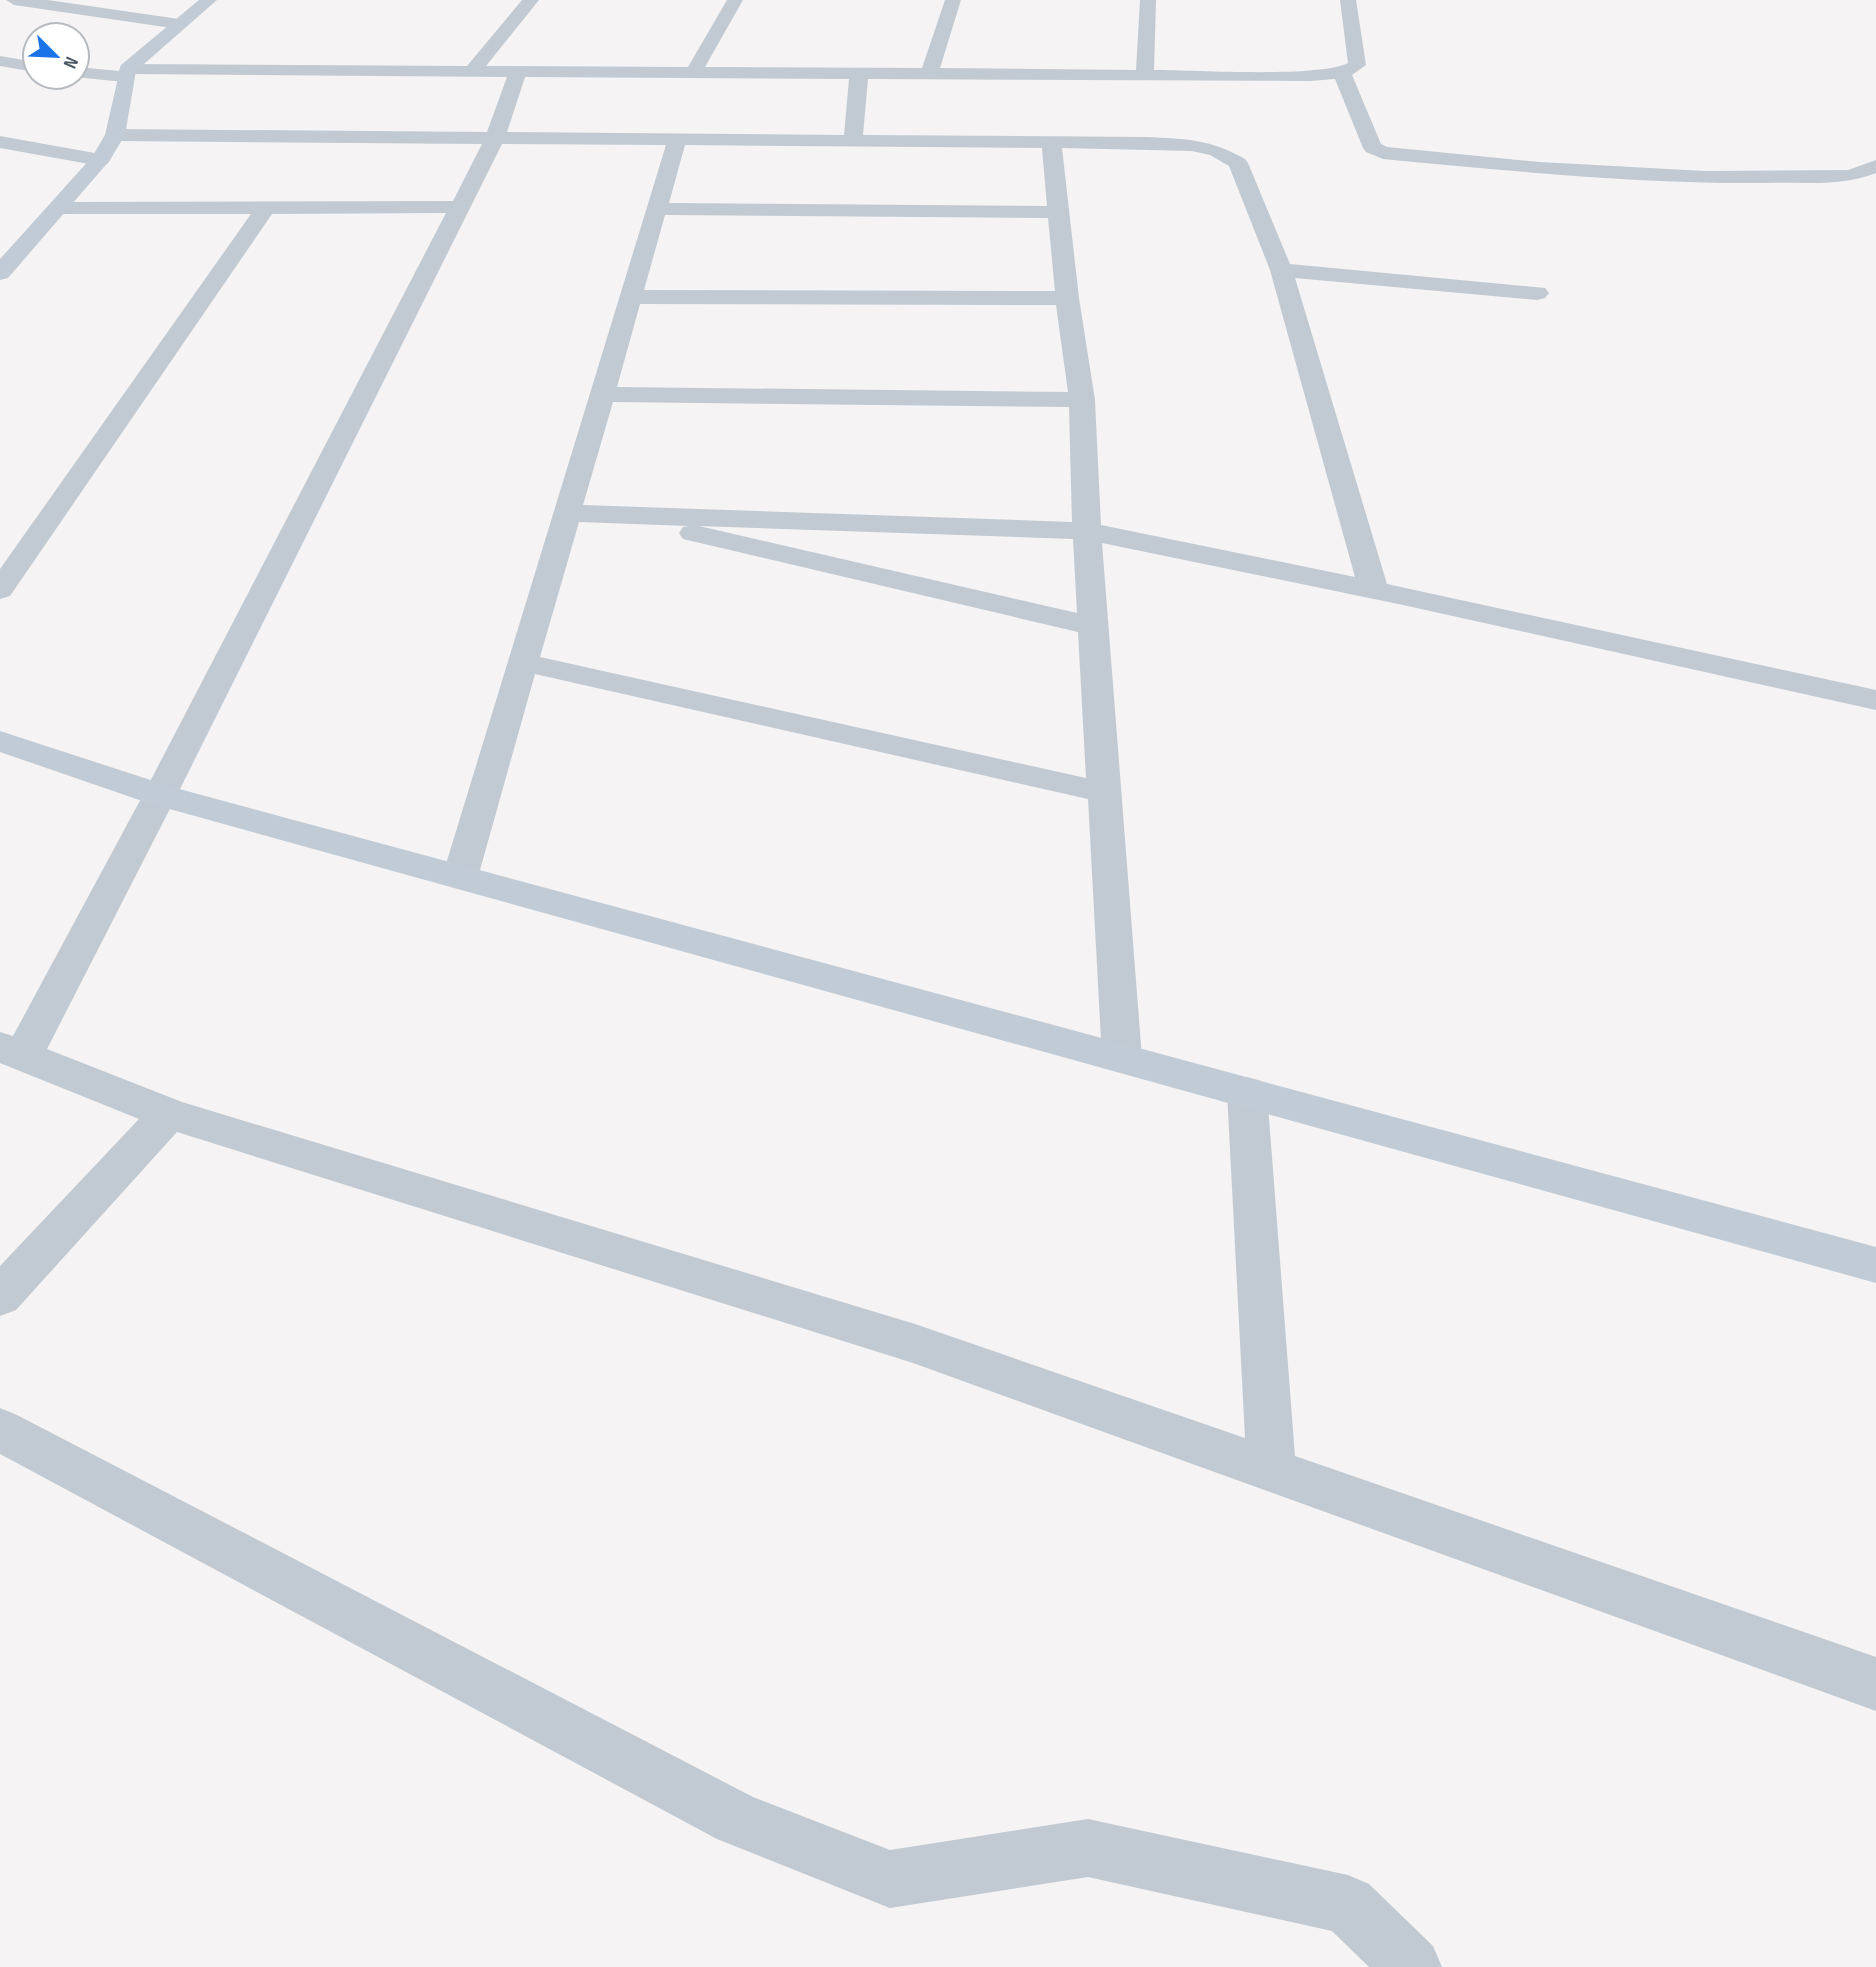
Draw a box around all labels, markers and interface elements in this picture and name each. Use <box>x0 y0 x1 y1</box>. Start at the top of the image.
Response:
north arrow <box>21 21 91 91</box>
text: N <box>58 53 83 72</box>

